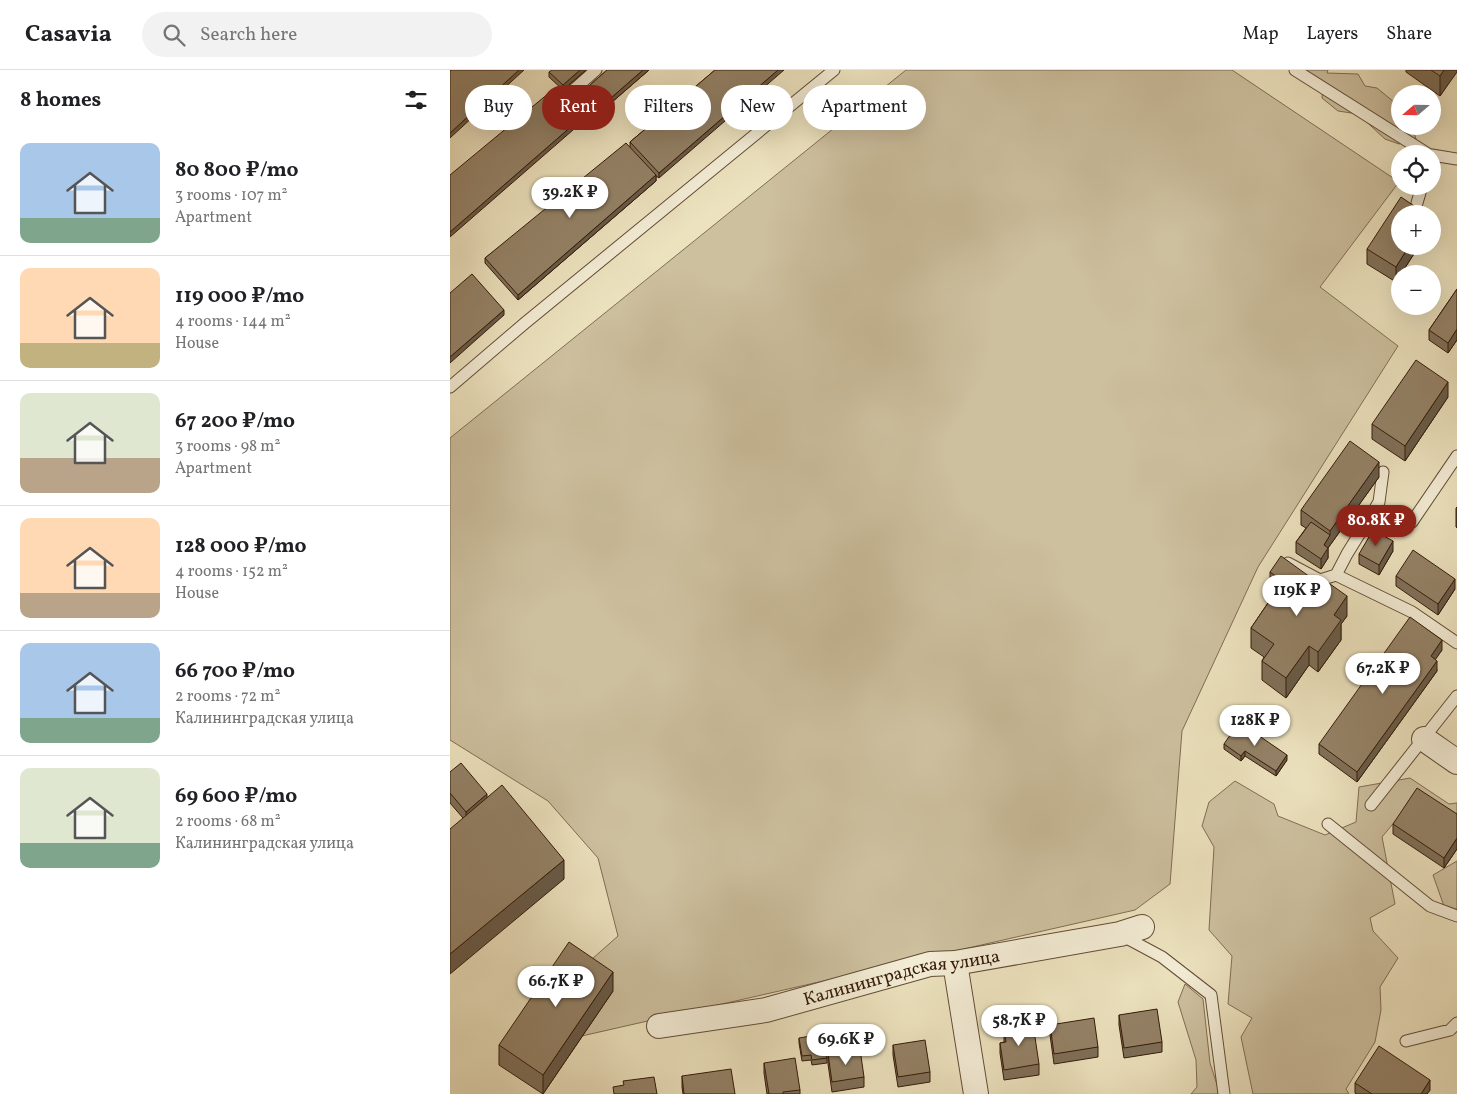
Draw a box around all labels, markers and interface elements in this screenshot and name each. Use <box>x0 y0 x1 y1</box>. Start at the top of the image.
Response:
search box <box>142 12 492 57</box>
text: Casavia <box>25 18 112 52</box>
icon: search <box>160 21 188 49</box>
text: Search here <box>200 22 297 48</box>
text: Map <box>1242 22 1278 47</box>
text: Layers <box>1306 22 1358 47</box>
text: Share <box>1386 22 1432 47</box>
chip: Buy <box>465 85 532 130</box>
chip: Rent <box>542 85 615 130</box>
chip: Filters <box>625 85 711 130</box>
chip: New <box>721 85 793 130</box>
chip: Apartment <box>803 85 926 130</box>
north arrow <box>1391 85 1441 135</box>
map controls <box>1391 85 1441 315</box>
text: 8 homes <box>20 86 101 115</box>
icon: filters <box>402 86 430 114</box>
button: locate <box>1391 145 1441 195</box>
text: 80 800 ₽/mo <box>175 156 299 185</box>
icon: home <box>60 163 120 223</box>
pin: 39.2K ₽ <box>524 176 616 219</box>
text: 39.2K ₽ <box>542 182 598 204</box>
text: 3 rooms · 107 m² <box>175 185 288 207</box>
button: + <box>1391 205 1441 255</box>
text: Apartment <box>175 207 252 229</box>
button: − <box>1391 265 1441 315</box>
text: 119 000 ₽/mo <box>175 282 304 311</box>
icon: home <box>60 288 120 348</box>
text: 4 rooms · 144 m² <box>175 311 291 333</box>
text: House <box>175 333 219 355</box>
text: 67 200 ₽/mo <box>175 407 295 436</box>
icon: home <box>60 413 120 473</box>
text: 3 rooms · 98 m² <box>175 436 280 458</box>
text: Apartment <box>175 458 252 480</box>
pin: 80.8K ₽ <box>1330 504 1422 547</box>
text: 80.8K ₽ <box>1347 510 1405 532</box>
text: 128 000 ₽/mo <box>175 532 307 561</box>
icon: home <box>60 538 120 598</box>
text: 4 rooms · 152 m² <box>175 561 288 583</box>
pin: 119K ₽ <box>1256 574 1338 617</box>
text: 119K ₽ <box>1273 580 1321 602</box>
text: House <box>175 583 219 605</box>
pin: 67.2K ₽ <box>1337 652 1429 695</box>
text: 66 700 ₽/mo <box>175 657 295 686</box>
text: 67.2K ₽ <box>1356 658 1410 680</box>
icon: home <box>60 663 120 723</box>
text: 2 rooms · 72 m² <box>175 686 280 708</box>
pin: 128K ₽ <box>1214 704 1296 747</box>
text: Калининградская улица <box>175 708 354 730</box>
text: 128K ₽ <box>1230 710 1280 732</box>
text: 69 600 ₽/mo <box>175 782 297 811</box>
icon: home <box>60 788 120 848</box>
text: 2 rooms · 68 m² <box>175 811 281 833</box>
text: Калининградская улица <box>175 833 354 855</box>
street label: Калининградская улица <box>801 944 1002 1013</box>
pin: 66.7K ₽ <box>510 966 602 1008</box>
text: 66.7K ₽ <box>528 971 584 993</box>
pin: 58.7K ₽ <box>973 1004 1065 1047</box>
text: 58.7K ₽ <box>992 1010 1046 1032</box>
pin: 69.6K ₽ <box>800 1024 892 1066</box>
text: 69.6K ₽ <box>818 1029 874 1051</box>

